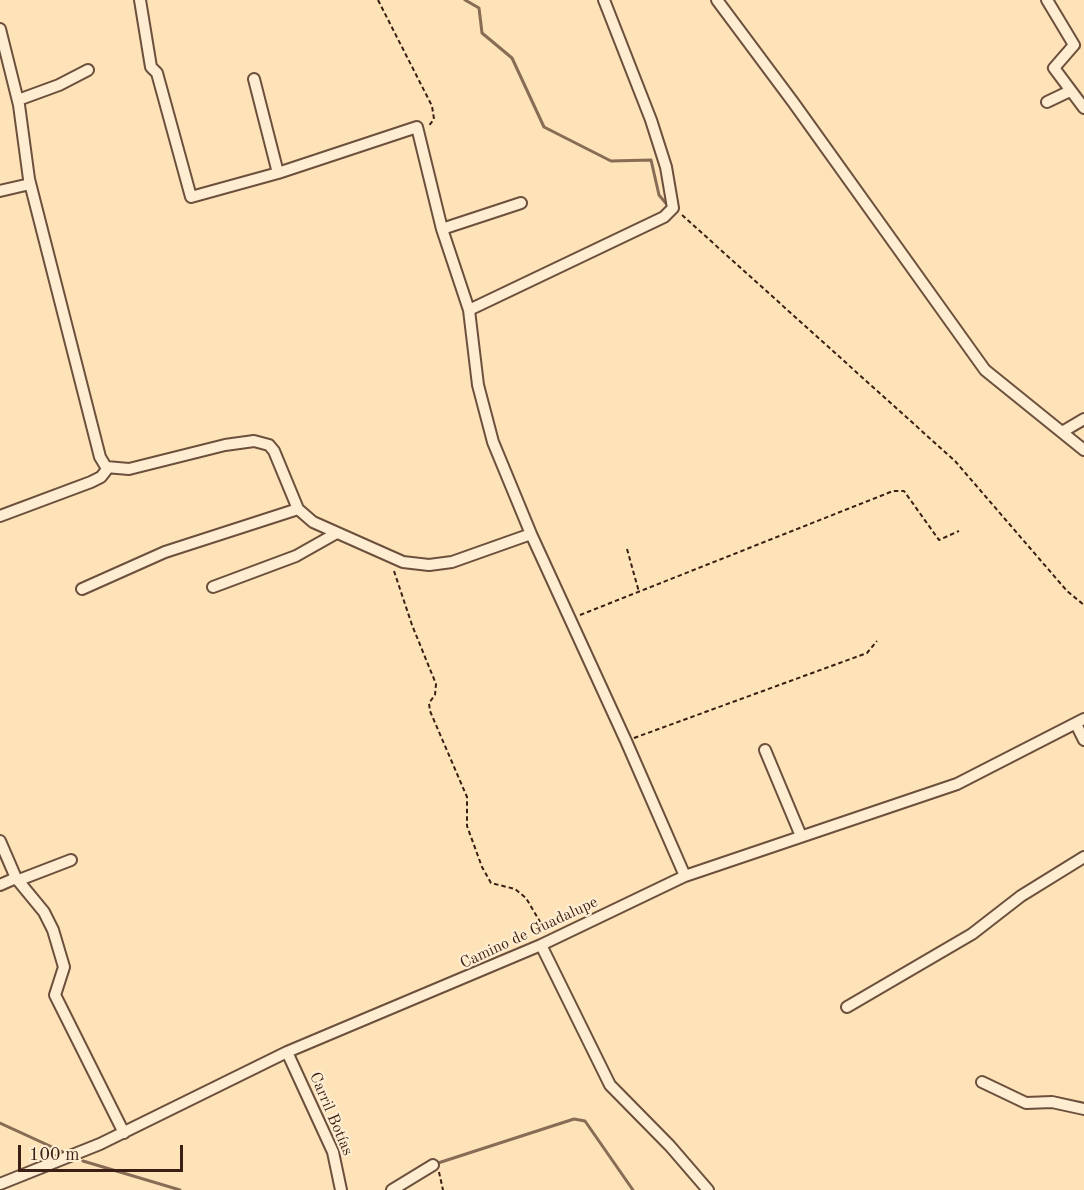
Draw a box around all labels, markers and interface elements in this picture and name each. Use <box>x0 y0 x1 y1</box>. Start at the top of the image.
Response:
street label: Camino de Guadalupe <box>457 893 601 973</box>
street label: Carril Botías <box>305 1069 357 1159</box>
scale bar <box>21 1133 186 1171</box>
text: 100 m <box>29 1146 80 1164</box>

